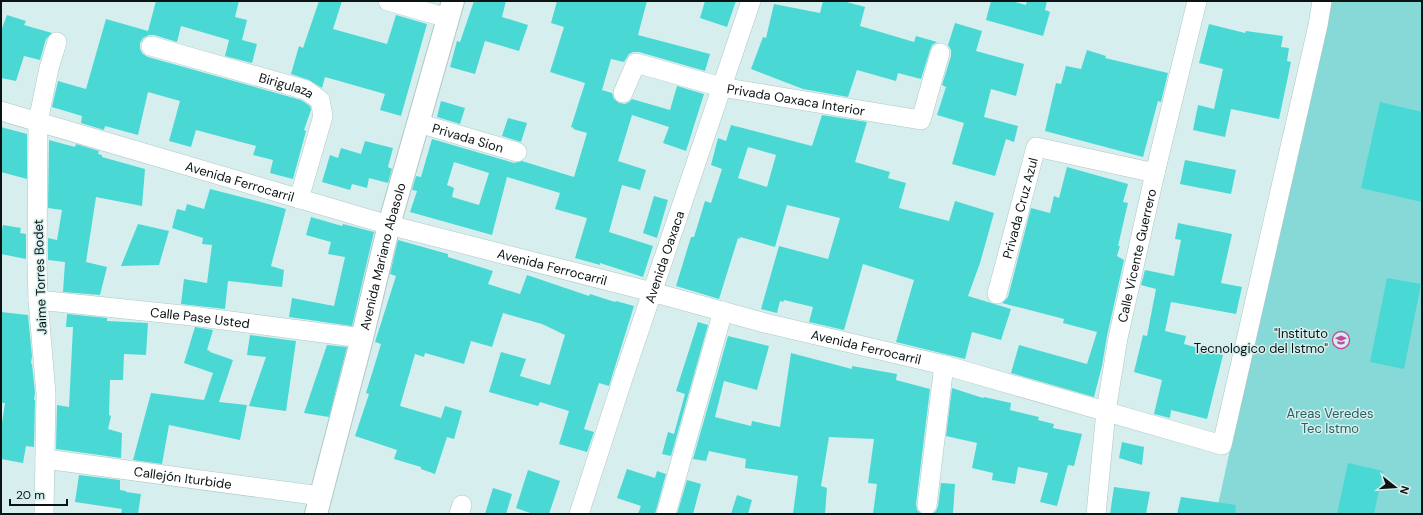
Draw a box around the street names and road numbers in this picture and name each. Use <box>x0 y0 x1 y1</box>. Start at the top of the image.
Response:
street label: Birigulaza <box>257 69 318 102</box>
street label: Privada Oaxaca Interior <box>726 80 866 119</box>
street label: Privada Sion <box>430 119 506 156</box>
street label: Privada Cruz Azul <box>998 156 1041 260</box>
street label: Avenida Ferrocarril <box>184 157 296 205</box>
street label: Avenida Mariano Abasolo <box>356 180 409 332</box>
street label: Calle Vicente Guerrero <box>1113 187 1160 324</box>
street label: Avenida Oaxaca <box>641 208 688 305</box>
street label: Jaime Torres Bodet <box>29 219 51 335</box>
street label: Avenida Ferrocarril <box>496 244 609 289</box>
street label: Calle Pase Usted <box>150 303 251 332</box>
street label: Avenida Ferrocarril <box>810 326 923 368</box>
street label: Callejón Iturbide <box>133 462 233 492</box>

